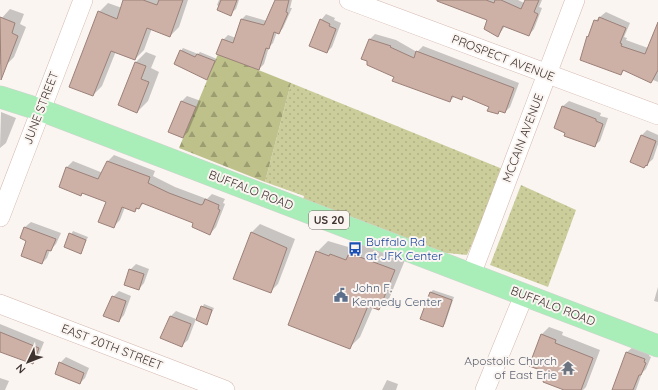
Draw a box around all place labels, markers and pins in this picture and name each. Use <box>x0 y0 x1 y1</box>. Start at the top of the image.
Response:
place label: Buffalo Rd at JFK Center <box>366 234 443 263</box>
bus stop icon: Buffalo Rd at JFK Center <box>347 241 363 257</box>
place label: John F. Kennedy Center <box>352 280 442 309</box>
public building icon: John F. Kennedy Center <box>333 287 349 303</box>
place label: Apostolic Church of East Erie <box>464 353 557 382</box>
temple icon: Apostolic Church of East Erie <box>560 360 576 376</box>

